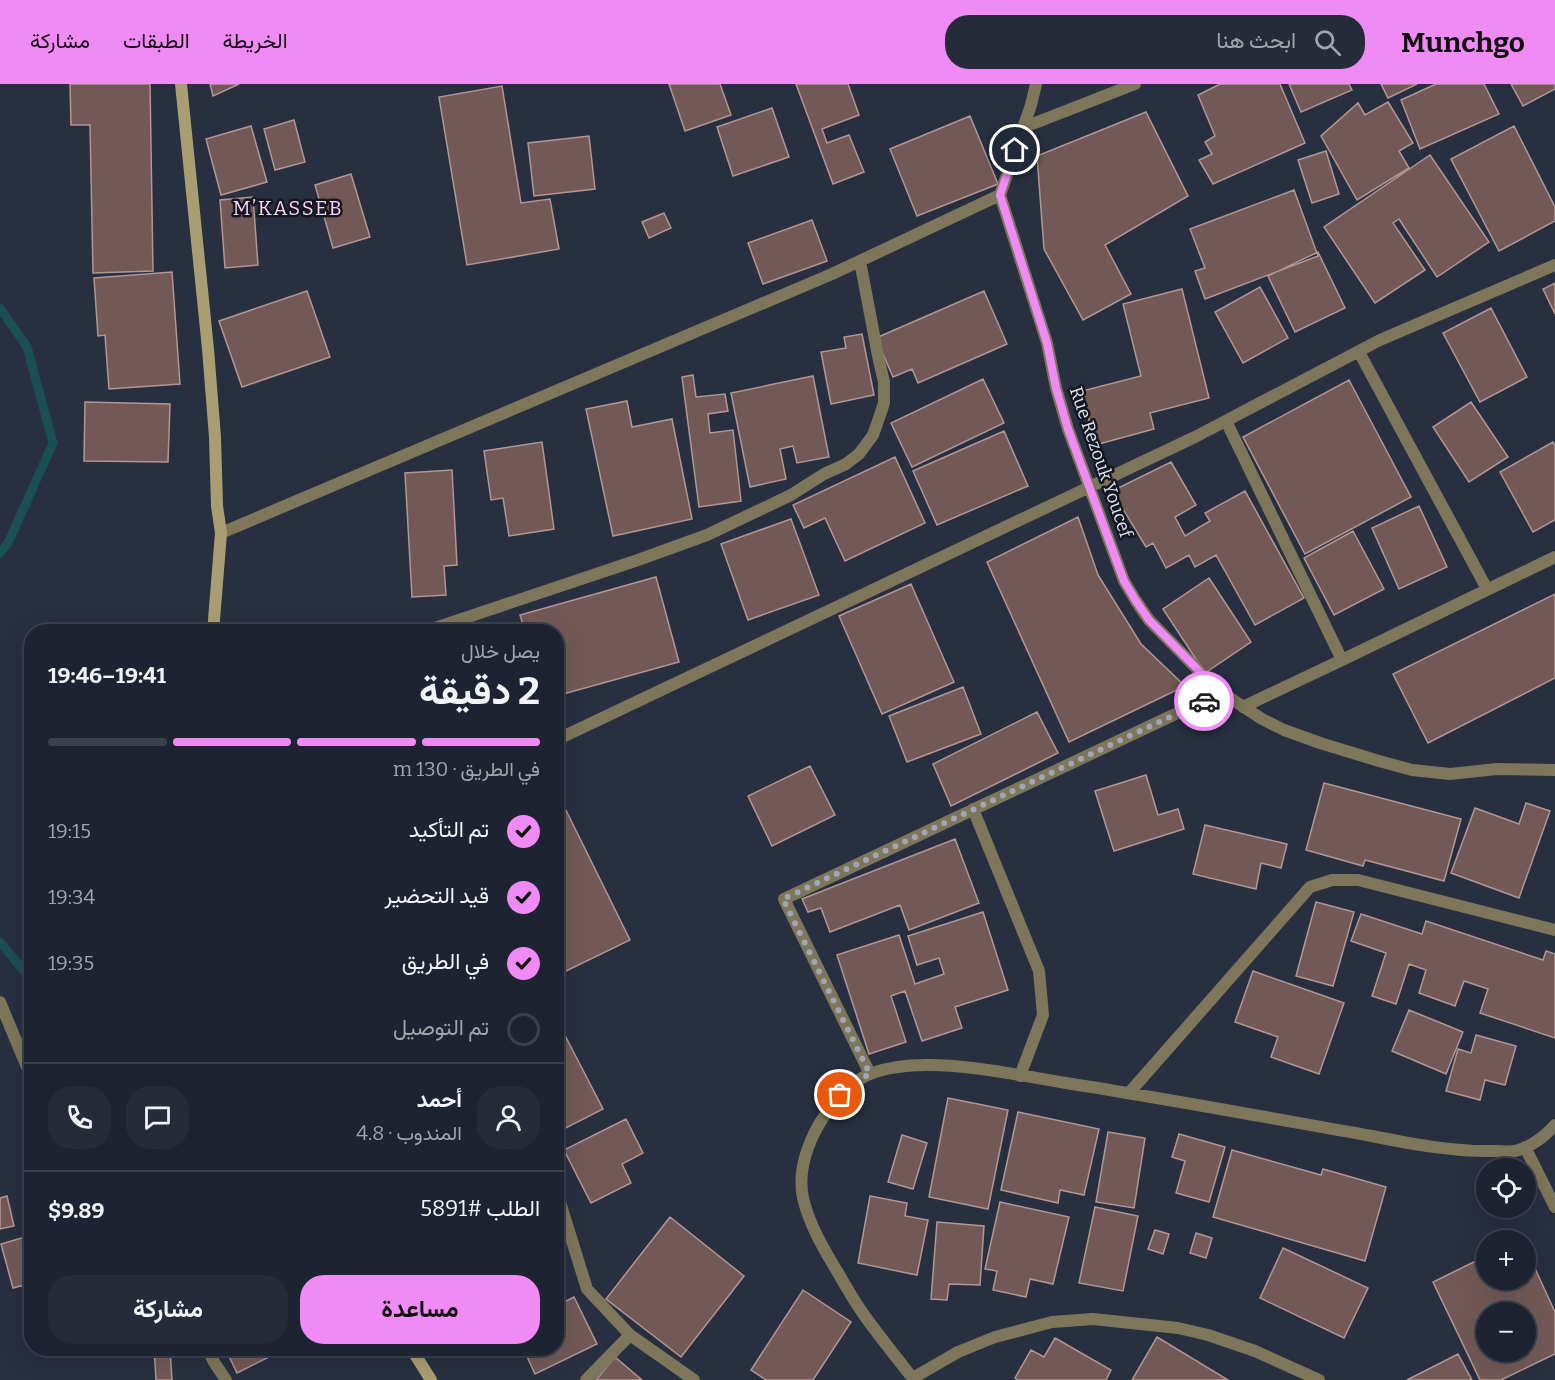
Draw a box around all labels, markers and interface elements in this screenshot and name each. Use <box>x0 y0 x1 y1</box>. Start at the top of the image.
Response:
search box <box>945 15 1365 69</box>
icon: search <box>1311 26 1344 59</box>
text: Munchgo <box>1401 26 1525 59</box>
text: ابحث هنا <box>1216 27 1296 54</box>
text: مشاركة <box>30 28 90 54</box>
text: الطبقات <box>123 28 190 54</box>
text: الخريطة <box>223 28 288 54</box>
pin <box>989 124 1040 175</box>
icon: home <box>998 133 1031 166</box>
district label: M’KASSEB <box>233 196 343 220</box>
street label: Rue Rezouk Youcef <box>1065 384 1138 542</box>
text: يصل خلال <box>461 639 540 663</box>
text: 19:41–19:46 <box>48 662 166 689</box>
text: 2 دقيقة <box>419 668 540 714</box>
courier <box>1174 671 1234 731</box>
icon: car <box>1188 685 1221 718</box>
text: في الطريق · 130 m <box>393 757 540 781</box>
icon: check <box>507 815 540 848</box>
text: تم التأكيد <box>409 816 489 843</box>
text: 19:15 <box>48 819 91 843</box>
icon: check <box>507 881 540 914</box>
text: قيد التحضير <box>384 882 489 909</box>
text: 19:34 <box>48 885 95 909</box>
icon: check <box>507 947 540 980</box>
text: في الطريق <box>402 948 489 975</box>
text: 19:35 <box>48 951 94 975</box>
text: تم التوصيل <box>393 1014 489 1041</box>
pin <box>814 1069 865 1120</box>
icon: bag <box>823 1078 856 1111</box>
button: phone <box>48 1086 111 1149</box>
button: chat <box>126 1086 189 1149</box>
text: أحمد <box>417 1086 462 1113</box>
button: person <box>477 1086 540 1149</box>
text: المندوب · 4.8 <box>356 1121 462 1145</box>
map controls <box>1476 1158 1536 1362</box>
button: locate <box>1476 1158 1536 1218</box>
text: الطلب #5891 <box>420 1195 540 1222</box>
text: $9.89 <box>48 1197 105 1224</box>
button: + <box>1476 1230 1536 1290</box>
button: مشاركة <box>48 1275 288 1344</box>
button: مساعدة <box>300 1275 540 1344</box>
button: − <box>1476 1302 1536 1362</box>

